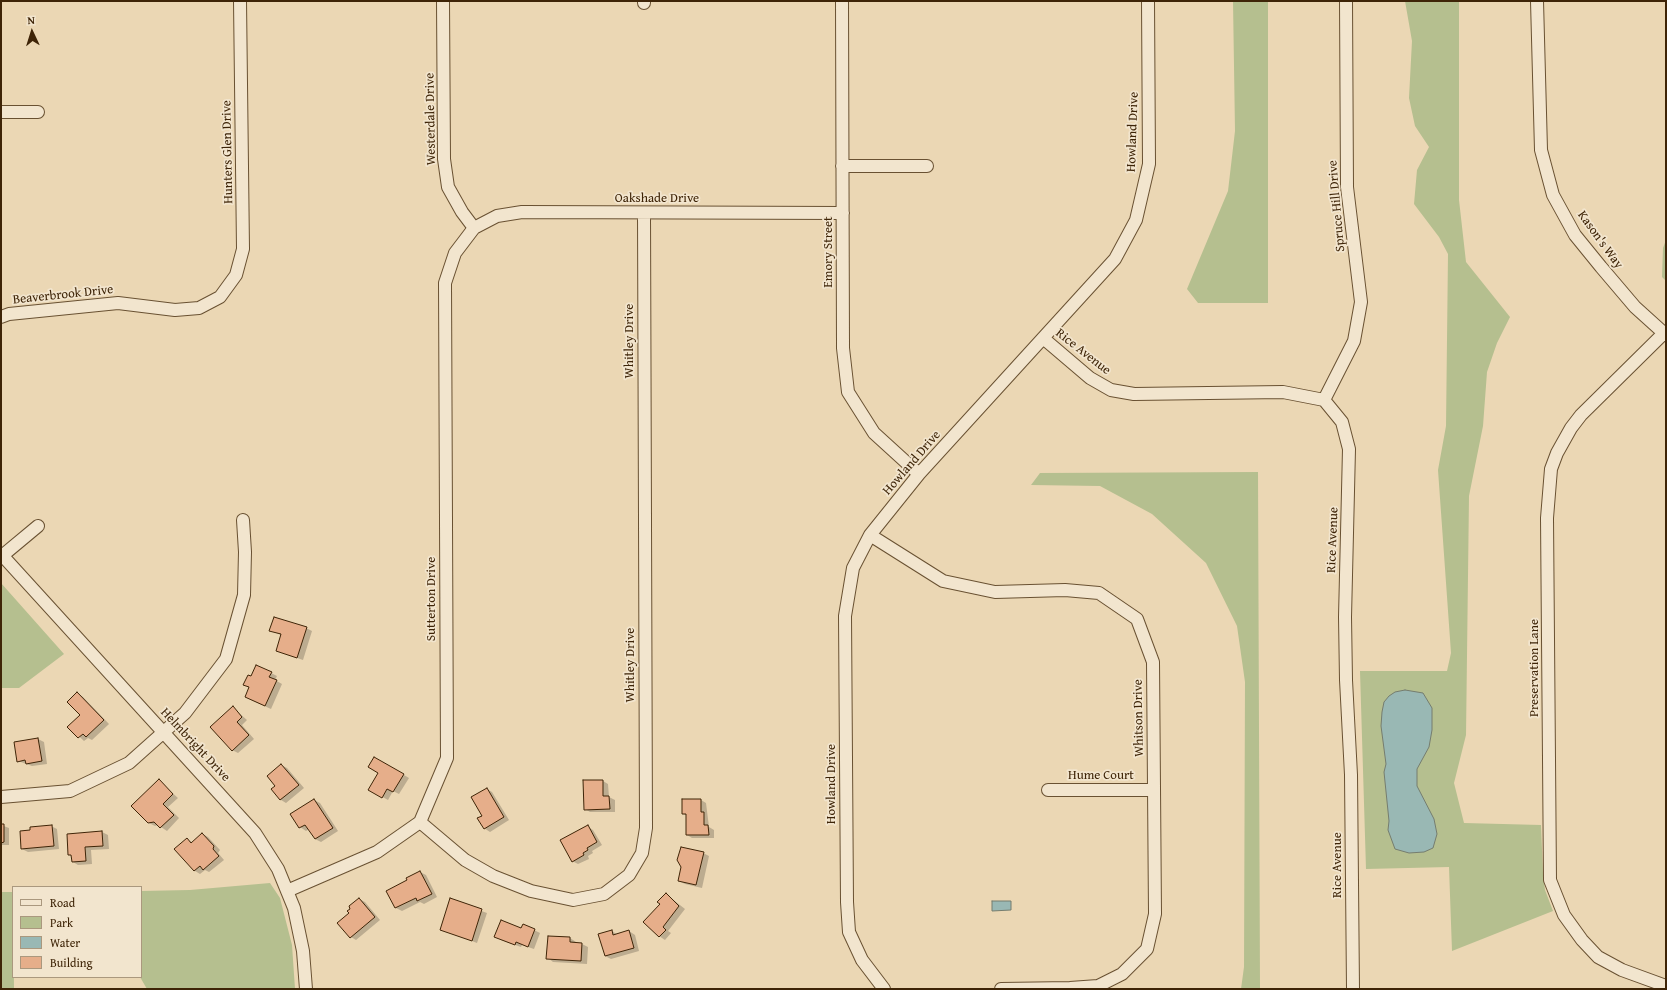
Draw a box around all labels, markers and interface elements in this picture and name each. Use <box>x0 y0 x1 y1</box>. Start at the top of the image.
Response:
north arrow <box>12 12 52 52</box>
text: N <box>27 12 35 28</box>
street label: Westerdale Drive <box>422 73 440 165</box>
street label: Howland Drive <box>1124 92 1142 172</box>
street label: Hunters Glen Drive <box>219 100 237 204</box>
street label: Spruce Hill Drive <box>1325 159 1349 253</box>
street label: Oakshade Drive <box>615 191 699 207</box>
street label: Kason's Way <box>1574 208 1626 272</box>
street label: Emory Street <box>821 216 837 288</box>
street label: Beaverbrook Drive <box>12 282 114 308</box>
street label: Whitley Drive <box>622 304 638 378</box>
street label: Rice Avenue <box>1052 326 1114 378</box>
street label: Howland Drive <box>880 428 944 498</box>
street label: Rice Avenue <box>1324 507 1342 573</box>
street label: Sutterton Drive <box>424 557 440 641</box>
street label: Preservation Lane <box>1527 619 1543 717</box>
street label: Whitley Drive <box>623 628 639 702</box>
street label: Whitson Drive <box>1131 679 1147 757</box>
street label: Helmbright Drive <box>157 705 233 785</box>
street label: Howland Drive <box>824 744 840 824</box>
street label: Hume Court <box>1068 768 1134 784</box>
street label: Rice Avenue <box>1330 832 1346 898</box>
legend <box>12 886 142 978</box>
text: Road <box>50 894 75 911</box>
text: Park <box>50 914 73 931</box>
text: Water <box>50 934 80 951</box>
text: Building <box>50 954 93 971</box>

